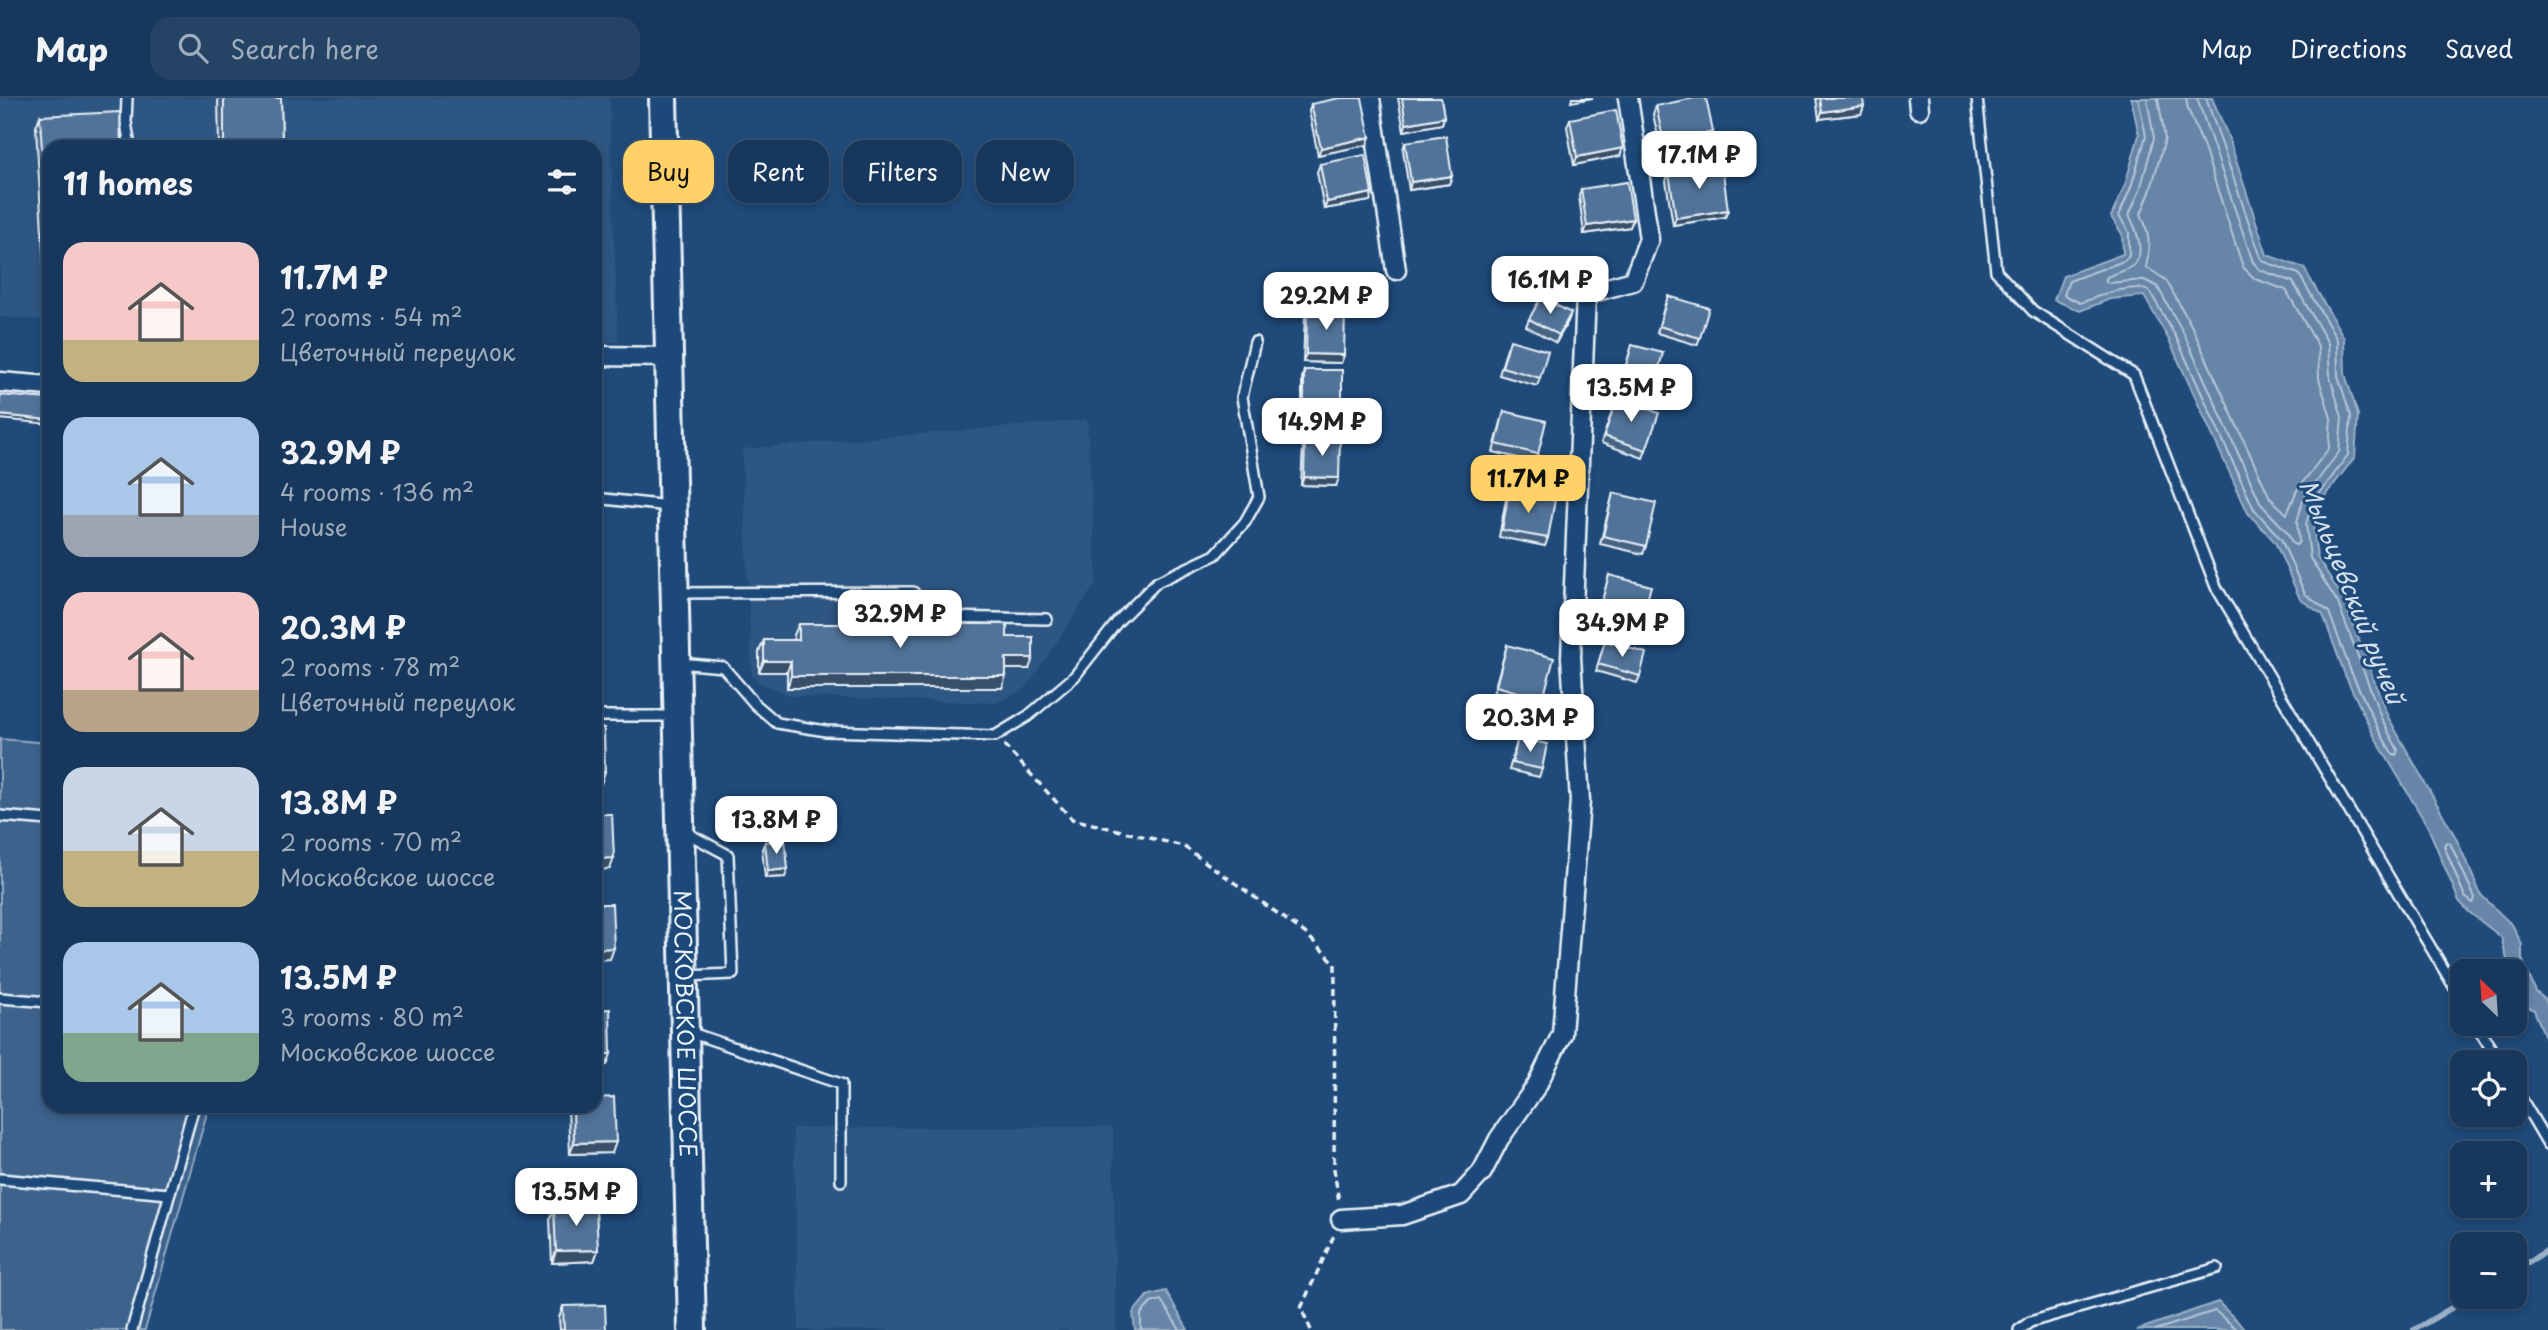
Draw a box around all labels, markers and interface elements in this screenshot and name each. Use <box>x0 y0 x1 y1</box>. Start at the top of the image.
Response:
search box <box>150 17 640 80</box>
text: Map <box>35 23 108 73</box>
icon: search <box>174 29 212 67</box>
text: Search here <box>230 29 379 68</box>
text: Map <box>2201 30 2252 66</box>
text: Directions <box>2290 30 2407 66</box>
text: Saved <box>2445 30 2513 66</box>
pin: 17.1M ₽ <box>1634 132 1764 191</box>
text: 17.1M ₽ <box>1658 136 1740 171</box>
chip: Buy <box>623 140 714 203</box>
chip: Rent <box>728 140 829 203</box>
chip: Filters <box>843 140 962 203</box>
chip: New <box>976 140 1074 203</box>
text: 11 homes <box>63 160 193 205</box>
icon: filters <box>543 163 581 201</box>
text: 11.7M ₽ <box>280 254 388 299</box>
pin: 16.1M ₽ <box>1485 256 1615 316</box>
text: 16.1M ₽ <box>1508 261 1592 296</box>
icon: home <box>119 270 203 354</box>
pin: 29.2M ₽ <box>1261 272 1391 332</box>
text: 29.2M ₽ <box>1280 277 1372 312</box>
text: 2 rooms · 54 m² <box>280 299 463 334</box>
text: Цветочный переулок <box>280 334 515 369</box>
pin: 13.5M ₽ <box>1566 364 1696 424</box>
text: 13.5M ₽ <box>1586 369 1676 404</box>
pin: 14.9M ₽ <box>1257 398 1387 458</box>
text: 14.9M ₽ <box>1278 403 1366 438</box>
text: 32.9M ₽ <box>280 429 400 474</box>
icon: home <box>119 445 203 529</box>
pin: 11.7M ₽ <box>1463 456 1593 515</box>
text: 11.7M ₽ <box>1487 460 1569 495</box>
text: 4 rooms · 136 m² <box>280 474 474 509</box>
water label: Мыльцевский ручей <box>2291 474 2415 712</box>
text: House <box>280 509 347 544</box>
pin: 32.9M ₽ <box>835 590 965 650</box>
text: 32.9M ₽ <box>854 595 946 630</box>
pin: 34.9M ₽ <box>1557 600 1687 659</box>
text: 20.3M ₽ <box>280 604 406 649</box>
text: 34.9M ₽ <box>1575 604 1669 639</box>
icon: home <box>119 620 203 704</box>
text: 2 rooms · 78 m² <box>280 649 460 684</box>
text: Цветочный переулок <box>280 684 515 719</box>
pin: 20.3M ₽ <box>1465 694 1595 754</box>
text: 20.3M ₽ <box>1482 699 1578 734</box>
text: 13.8M ₽ <box>280 779 397 824</box>
icon: home <box>119 795 203 879</box>
pin: 13.8M ₽ <box>711 796 841 856</box>
text: 13.8M ₽ <box>731 801 821 836</box>
text: 2 rooms · 70 m² <box>280 824 462 859</box>
text: Московское шоссе <box>280 859 495 894</box>
street label: МОСКОВСКОЕ ШОССЕ <box>666 890 707 1158</box>
text: 13.5M ₽ <box>280 954 397 999</box>
north arrow <box>2450 959 2527 1036</box>
map controls <box>2450 959 2527 1309</box>
icon: home <box>119 970 203 1054</box>
text: 3 rooms · 80 m² <box>280 999 464 1034</box>
text: Московское шоссе <box>280 1034 495 1069</box>
button: locate <box>2450 1050 2527 1127</box>
button: + <box>2450 1141 2527 1218</box>
pin: 13.5M ₽ <box>511 1168 641 1228</box>
text: 13.5M ₽ <box>531 1173 621 1208</box>
button: − <box>2450 1232 2527 1309</box>

